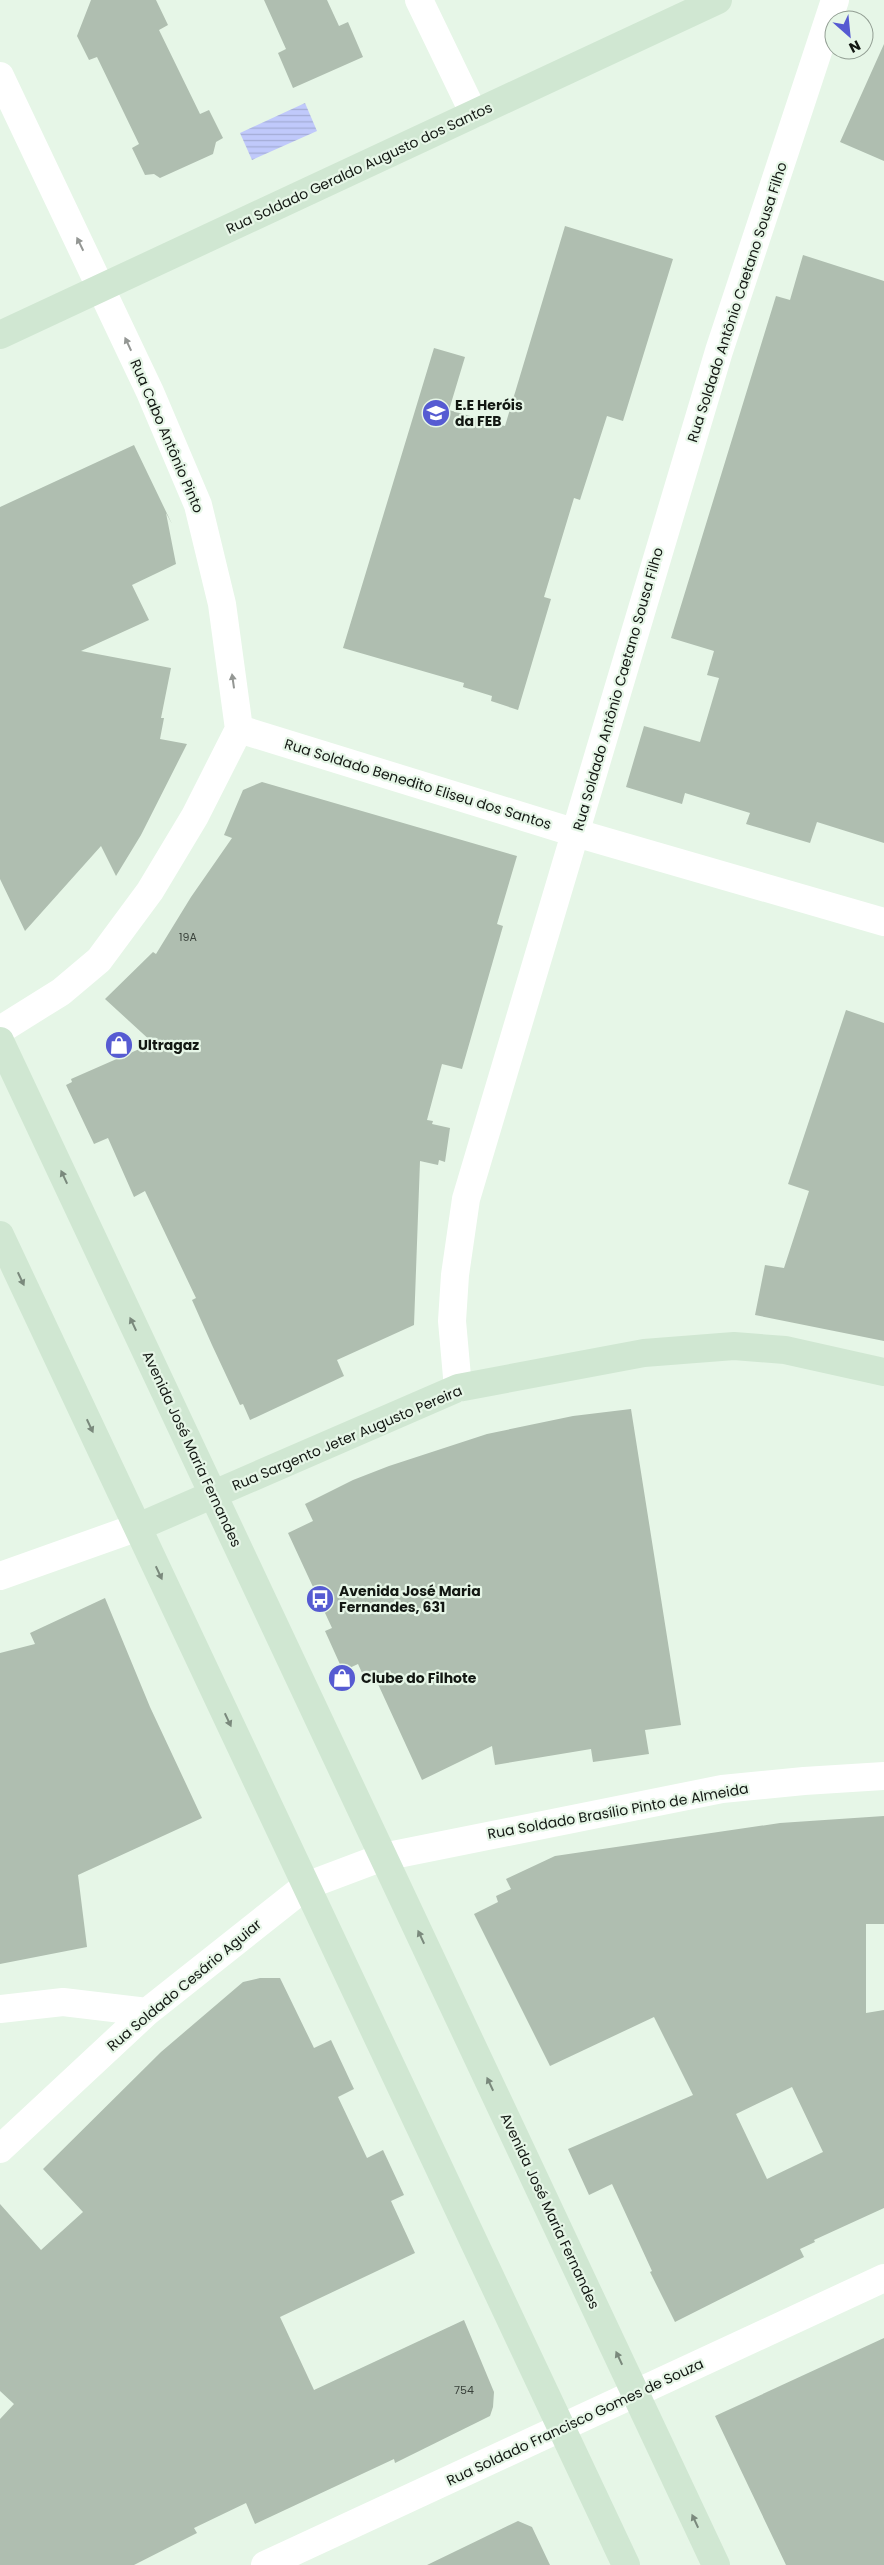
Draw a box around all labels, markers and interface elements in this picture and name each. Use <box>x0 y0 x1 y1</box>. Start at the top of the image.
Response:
north arrow <box>824 10 874 60</box>
text: N <box>846 35 864 58</box>
street label: Rua Soldado Geraldo Augusto dos Santos <box>223 97 495 239</box>
street label: Rua Soldado Antônio Caetano Sousa Filho <box>682 159 792 445</box>
one-way arrow <box>76 237 84 251</box>
one-way arrow <box>123 337 132 352</box>
street label: Rua Cabo Antônio Pinto <box>126 356 208 516</box>
place label: E.E Heróis da FEB <box>455 395 523 431</box>
school or university icon: E.E Heróis da FEB <box>421 398 451 428</box>
street label: Rua Soldado Antônio Caetano Sousa Filho <box>568 545 668 833</box>
one-way arrow <box>228 673 236 689</box>
street label: Rua Soldado Benedito Eliseu dos Santos <box>282 734 554 834</box>
house number: 19A <box>179 929 198 945</box>
shop icon: Ultragaz <box>104 1030 134 1060</box>
place label: Ultragaz <box>138 1035 199 1055</box>
one-way arrow <box>60 1170 68 1184</box>
one-way arrow <box>17 1272 25 1286</box>
one-way arrow <box>129 1317 137 1331</box>
street label: Avenida José Maria Fernandes <box>138 1348 246 1550</box>
street label: Rua Sargento Jeter Augusto Pereira <box>229 1380 465 1496</box>
one-way arrow <box>86 1419 94 1433</box>
one-way arrow <box>155 1566 163 1580</box>
place label: Avenida José Maria Fernandes, 631 <box>339 1581 481 1617</box>
bus stop icon: Avenida José Maria Fernandes, 631 <box>305 1584 335 1614</box>
shop icon: Clube do Filhote <box>327 1663 357 1693</box>
place label: Clube do Filhote <box>361 1668 477 1688</box>
one-way arrow <box>225 1713 233 1727</box>
street label: Rua Soldado Brasílio Pinto de Almeida <box>486 1778 750 1844</box>
street label: Rua Soldado Cesário Aguiar <box>102 1914 266 2056</box>
one-way arrow <box>417 1930 425 1944</box>
one-way arrow <box>486 2077 494 2091</box>
street label: Avenida José Maria Fernandes <box>496 2110 604 2312</box>
one-way arrow <box>615 2351 623 2365</box>
street label: Rua Soldado Francisco Gomes de Souza <box>443 2353 707 2491</box>
house number: 754 <box>454 2382 474 2398</box>
one-way arrow <box>691 2514 699 2528</box>

